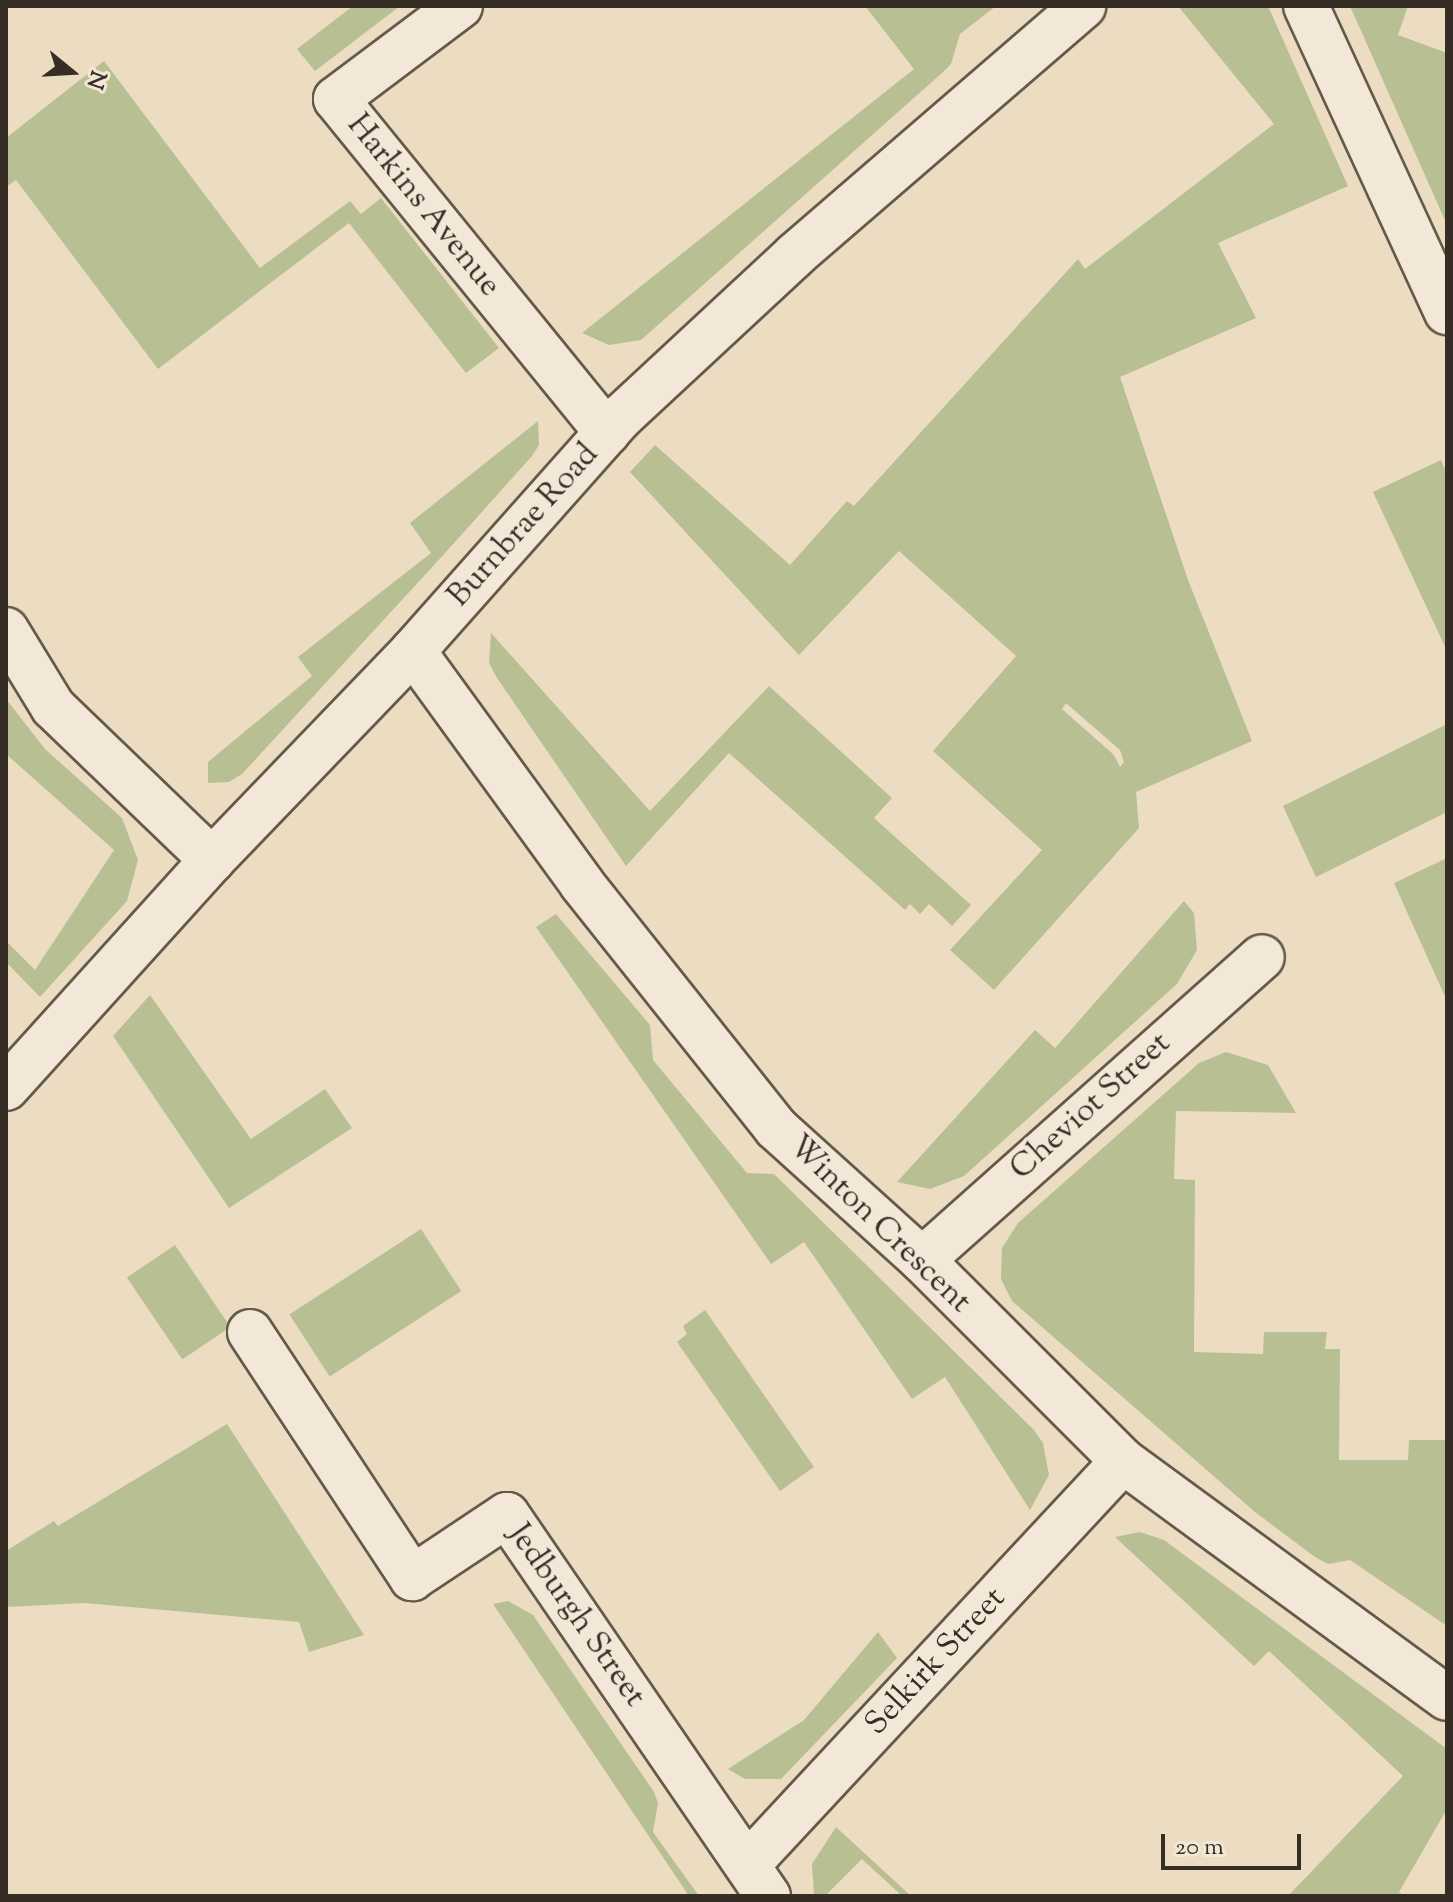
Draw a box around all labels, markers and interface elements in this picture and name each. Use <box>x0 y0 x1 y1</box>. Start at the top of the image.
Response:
north arrow <box>32 32 112 112</box>
text: N <box>77 66 113 93</box>
street label: Harkins Avenue <box>338 107 508 305</box>
street label: Burnbrae Road <box>441 436 607 616</box>
street label: Cheviot Street <box>1003 1025 1179 1189</box>
street label: Winton Crescent <box>780 1128 978 1322</box>
street label: Jedburgh Street <box>499 1517 653 1715</box>
street label: Selkirk Street <box>858 1580 1014 1744</box>
scale bar <box>1165 1818 1305 1868</box>
text: 20 m <box>1175 1831 1224 1865</box>

